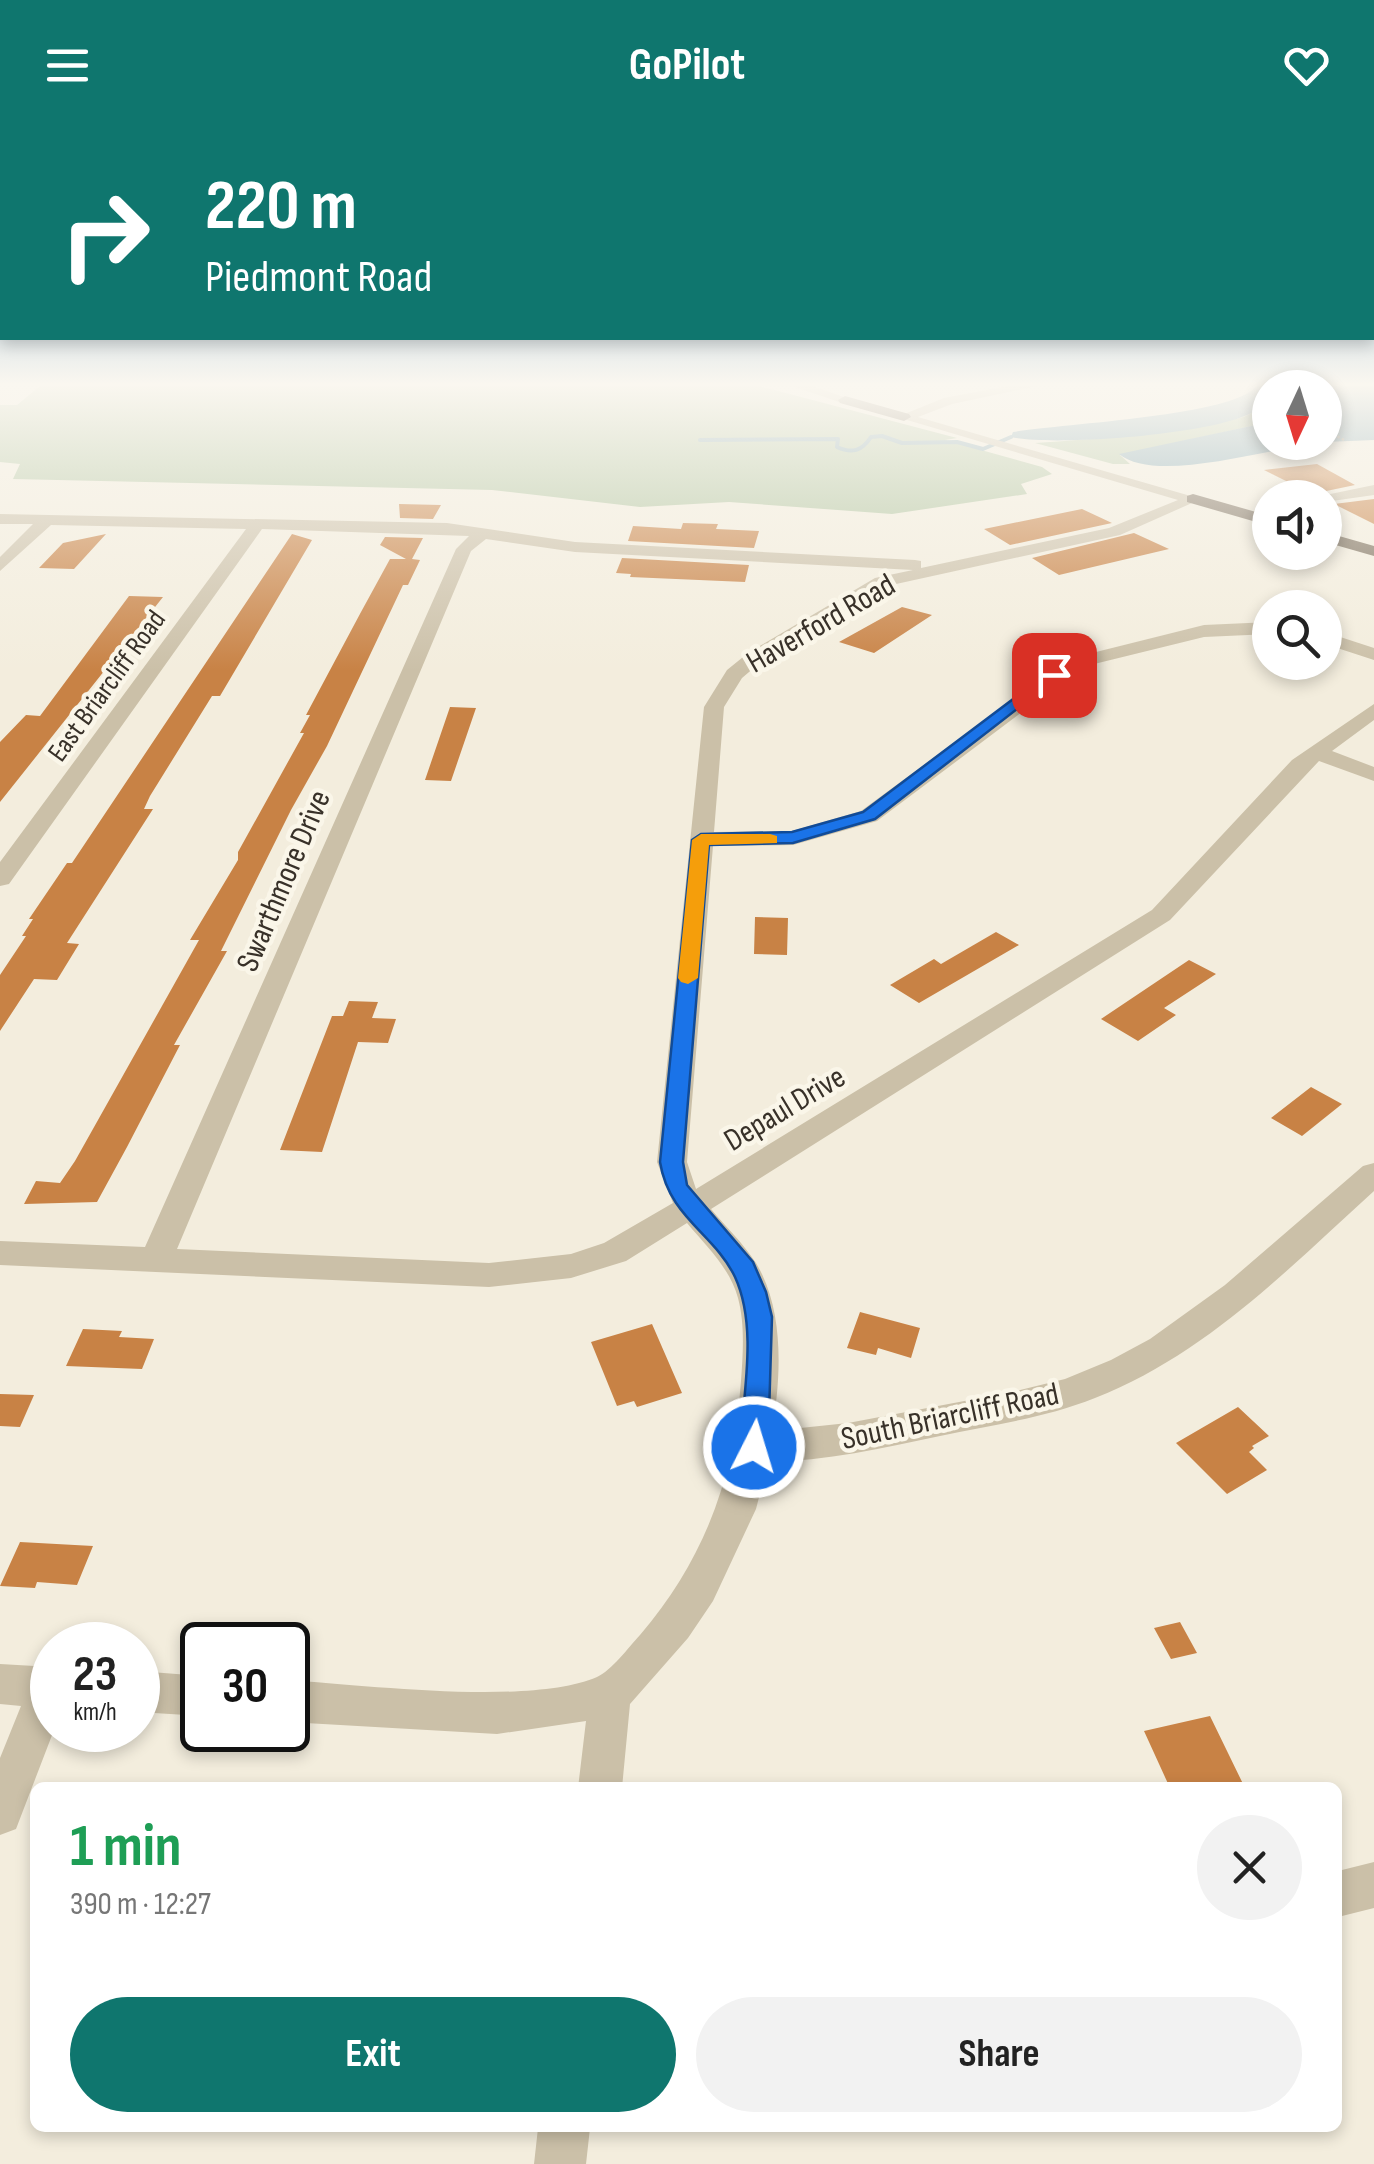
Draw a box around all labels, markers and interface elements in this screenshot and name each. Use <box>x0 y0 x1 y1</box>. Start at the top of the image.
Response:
icon: menu <box>40 38 95 93</box>
text: GoPilot <box>629 38 745 93</box>
icon: heart <box>1279 38 1334 93</box>
text: 220 m <box>205 165 357 249</box>
icon: right <box>40 170 170 300</box>
text: Piedmont Road <box>205 250 432 305</box>
north arrow <box>1252 370 1342 460</box>
map controls <box>1252 370 1342 680</box>
button: sound <box>1252 480 1342 570</box>
street label: Haverford Road <box>740 566 902 682</box>
button: search <box>1252 590 1342 680</box>
street label: East Briarcliff Road <box>41 604 173 768</box>
pin <box>1012 633 1097 718</box>
icon: arrive <box>1027 648 1082 703</box>
street label: Swarthmore Drive <box>228 785 340 977</box>
street label: Depaul Drive <box>717 1058 853 1160</box>
street label: South Briarcliff Road <box>838 1375 1062 1459</box>
position arrow <box>702 1395 806 1499</box>
speed limit sign: 30 <box>180 1622 310 1752</box>
text: 23 <box>73 1645 117 1705</box>
text: km/h <box>73 1697 117 1728</box>
text: 1 min <box>70 1811 182 1883</box>
button: close <box>1197 1815 1302 1920</box>
text: 390 m · 12:27 <box>70 1885 211 1924</box>
button: Exit <box>70 1997 676 2112</box>
button: Share <box>696 1997 1302 2112</box>

